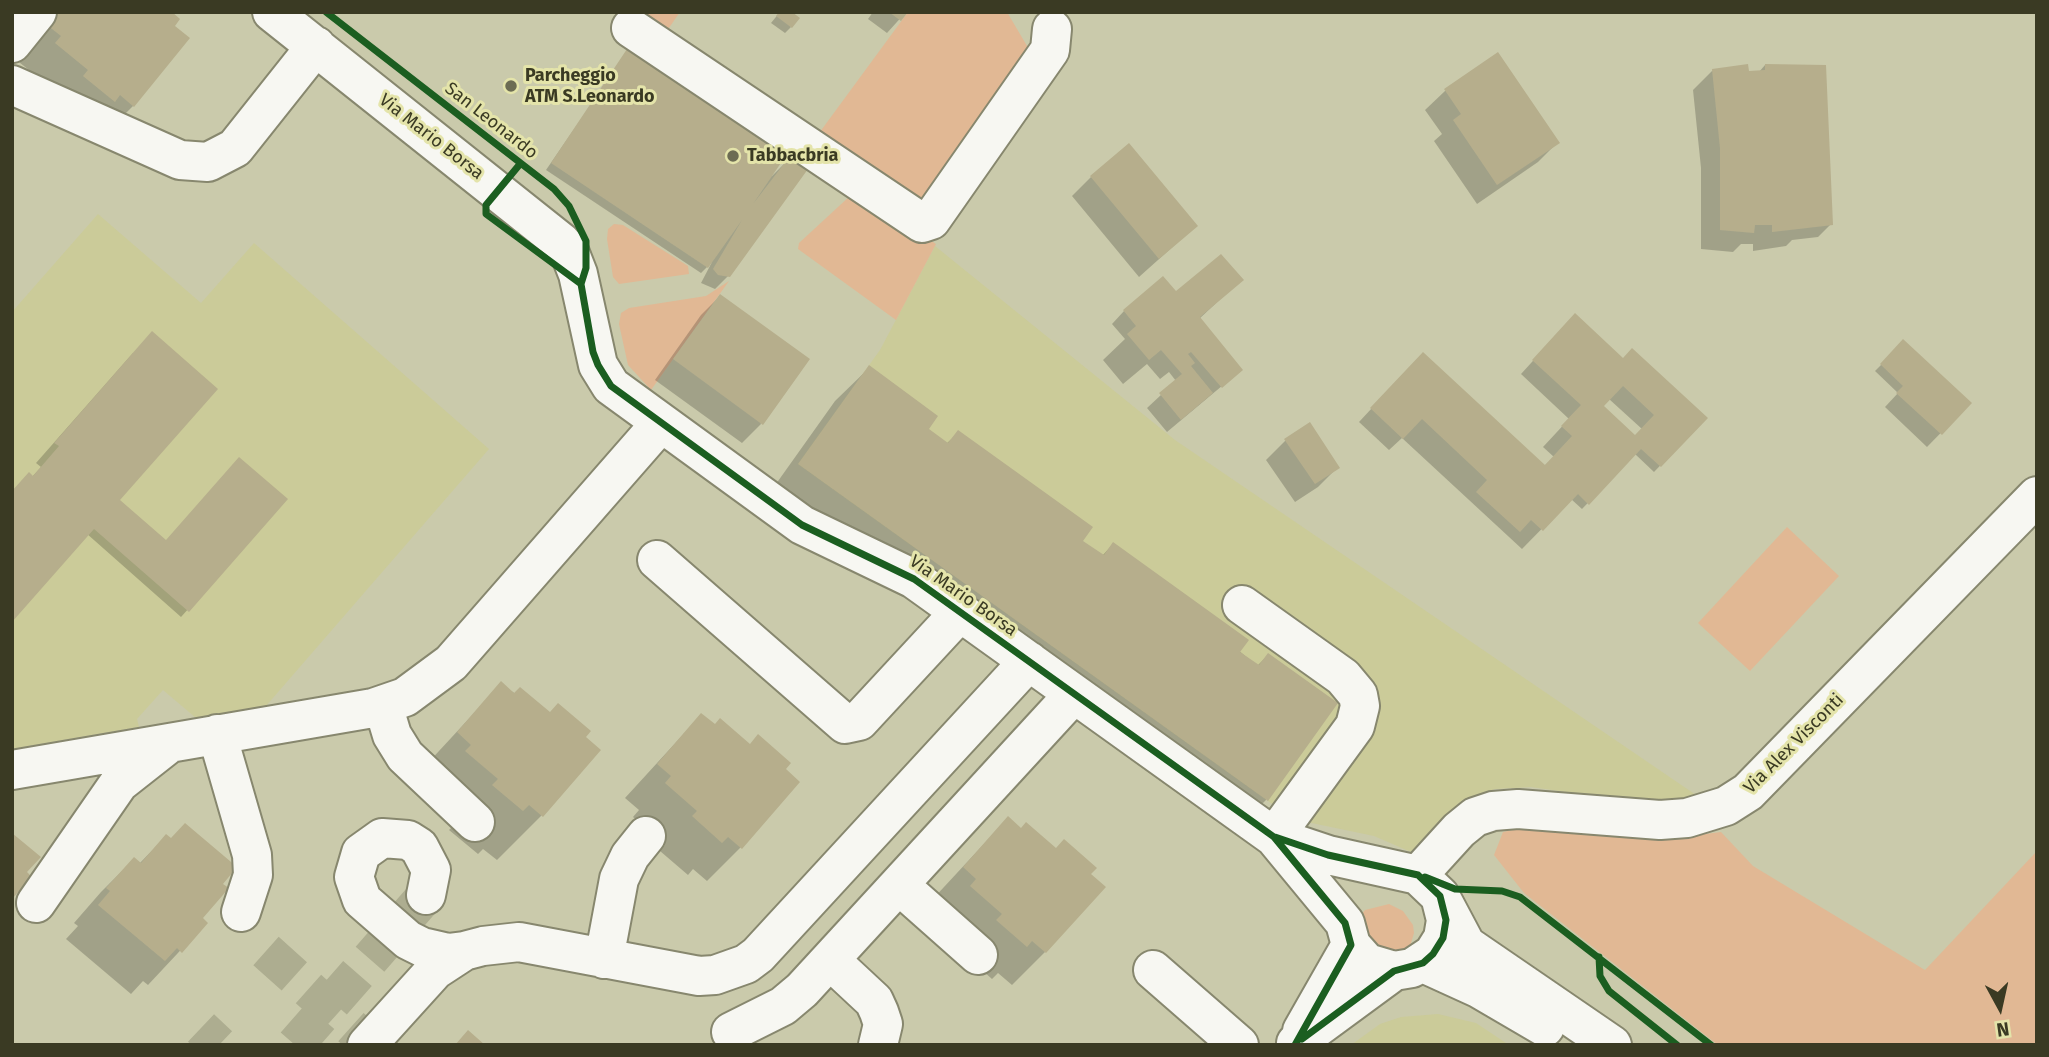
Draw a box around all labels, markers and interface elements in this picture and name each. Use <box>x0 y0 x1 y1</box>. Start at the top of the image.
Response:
place label: Parcheggio ATM S.Leonardo <box>525 65 655 108</box>
street label: San Leonardo <box>440 78 542 164</box>
marker: Parcheggio ATM S.Leonardo <box>503 78 519 94</box>
street label: Via Mario Borsa <box>374 89 488 185</box>
place label: Tabbacbria <box>747 145 838 167</box>
marker: Tabbacbria <box>725 148 741 164</box>
street label: Via Mario Borsa <box>905 551 1021 641</box>
street label: Via Alex Visconti <box>1739 689 1849 799</box>
north arrow <box>1965 973 2035 1043</box>
text: N <box>1995 1017 2011 1042</box>

